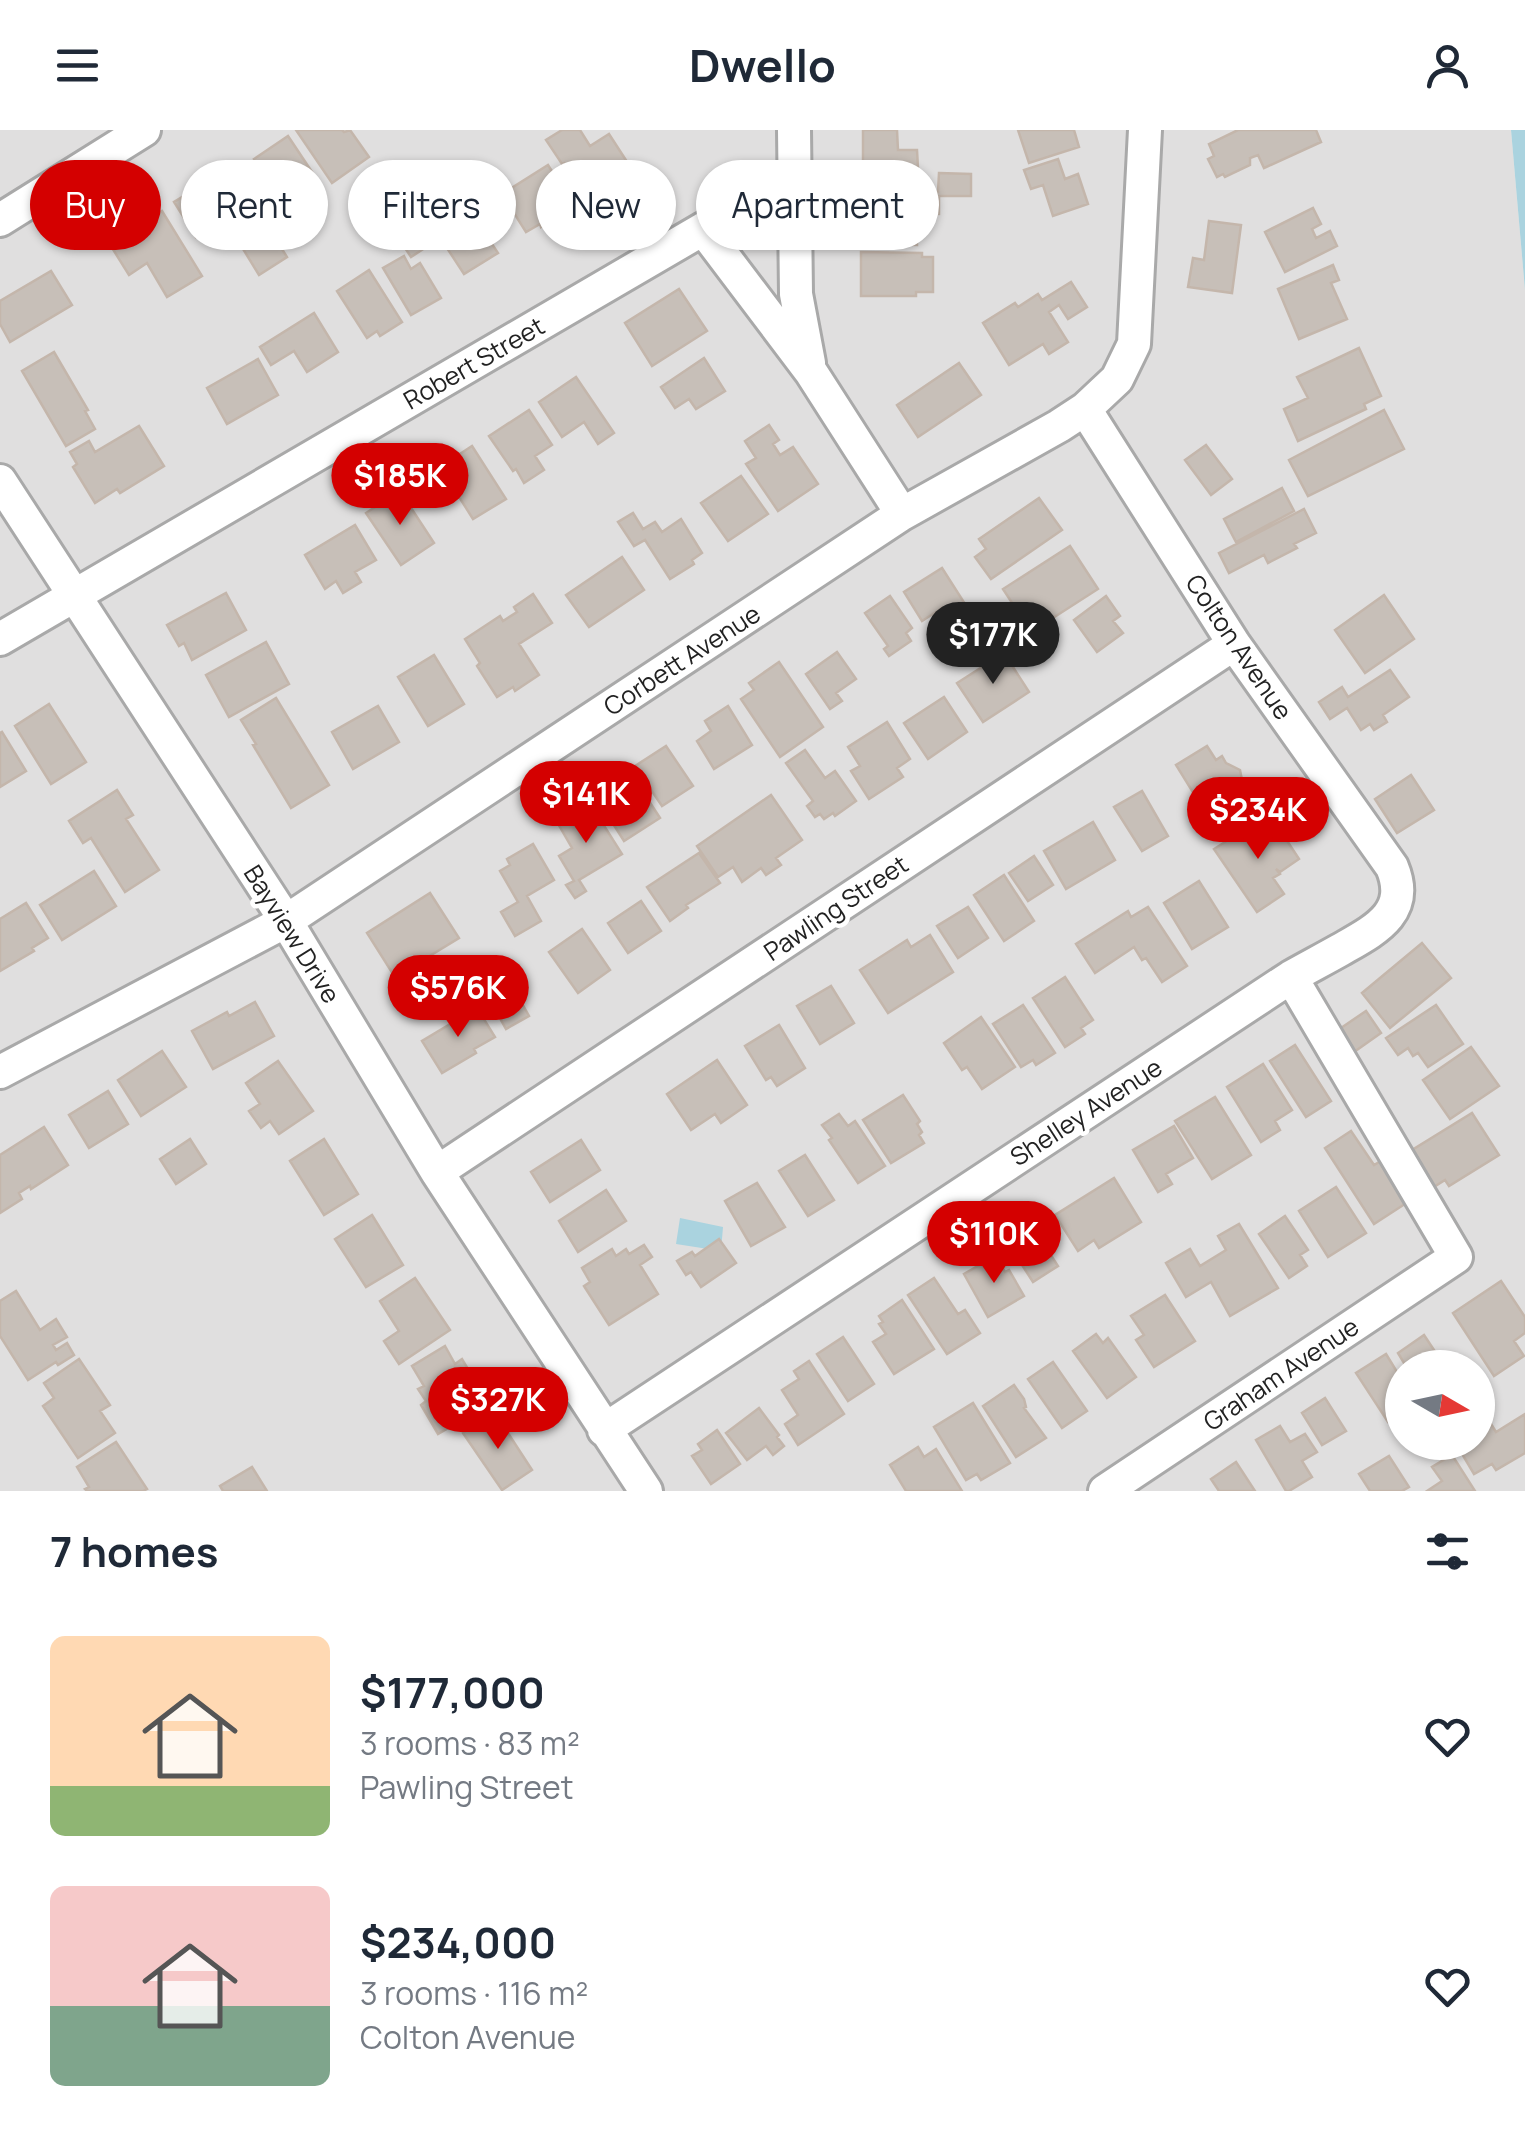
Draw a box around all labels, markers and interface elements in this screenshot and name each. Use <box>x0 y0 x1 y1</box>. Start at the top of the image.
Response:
text: Dwello <box>689 34 836 96</box>
icon: menu <box>50 38 105 93</box>
icon: person <box>1420 38 1475 93</box>
chip: Buy <box>30 160 161 250</box>
chip: Rent <box>181 160 328 250</box>
chip: Filters <box>348 160 516 250</box>
chip: New <box>536 160 676 250</box>
chip: Apartment <box>696 160 939 250</box>
street label: Robert Street <box>397 308 551 417</box>
pin: $185K <box>330 443 470 528</box>
text: $185K <box>353 453 447 497</box>
street label: Colton Avenue <box>1178 567 1301 726</box>
street label: Corbett Avenue <box>597 596 767 723</box>
pin: $177K <box>923 602 1063 687</box>
text: $177K <box>948 612 1038 656</box>
pin: $141K <box>516 761 656 846</box>
text: $141K <box>542 771 630 815</box>
pin: $234K <box>1188 777 1328 862</box>
text: $234K <box>1209 787 1307 831</box>
street label: Pawling Street <box>757 846 915 969</box>
street label: Bayview Drive <box>236 858 349 1010</box>
pin: $576K <box>388 955 528 1040</box>
text: $576K <box>410 965 506 1009</box>
street label: Shelley Avenue <box>1003 1049 1169 1174</box>
pin: $110K <box>924 1201 1064 1286</box>
text: $110K <box>949 1211 1039 1255</box>
street label: Graham Avenue <box>1196 1309 1365 1439</box>
north arrow <box>1385 1350 1495 1460</box>
map controls <box>1385 1350 1495 1460</box>
pin: $327K <box>428 1367 568 1452</box>
text: $327K <box>450 1377 546 1421</box>
text: 7 homes <box>50 1522 218 1580</box>
icon: filters <box>1420 1524 1475 1579</box>
text: $177,000 <box>360 1663 545 1721</box>
icon: home <box>130 1676 250 1796</box>
icon: heart <box>1420 1709 1475 1764</box>
text: 3 rooms · 83 m² <box>360 1721 580 1765</box>
text: Pawling Street <box>360 1765 574 1809</box>
text: $234,000 <box>360 1913 556 1971</box>
icon: home <box>130 1926 250 2046</box>
icon: heart <box>1420 1959 1475 2014</box>
text: 3 rooms · 116 m² <box>360 1971 588 2015</box>
text: Colton Avenue <box>360 2015 575 2059</box>

